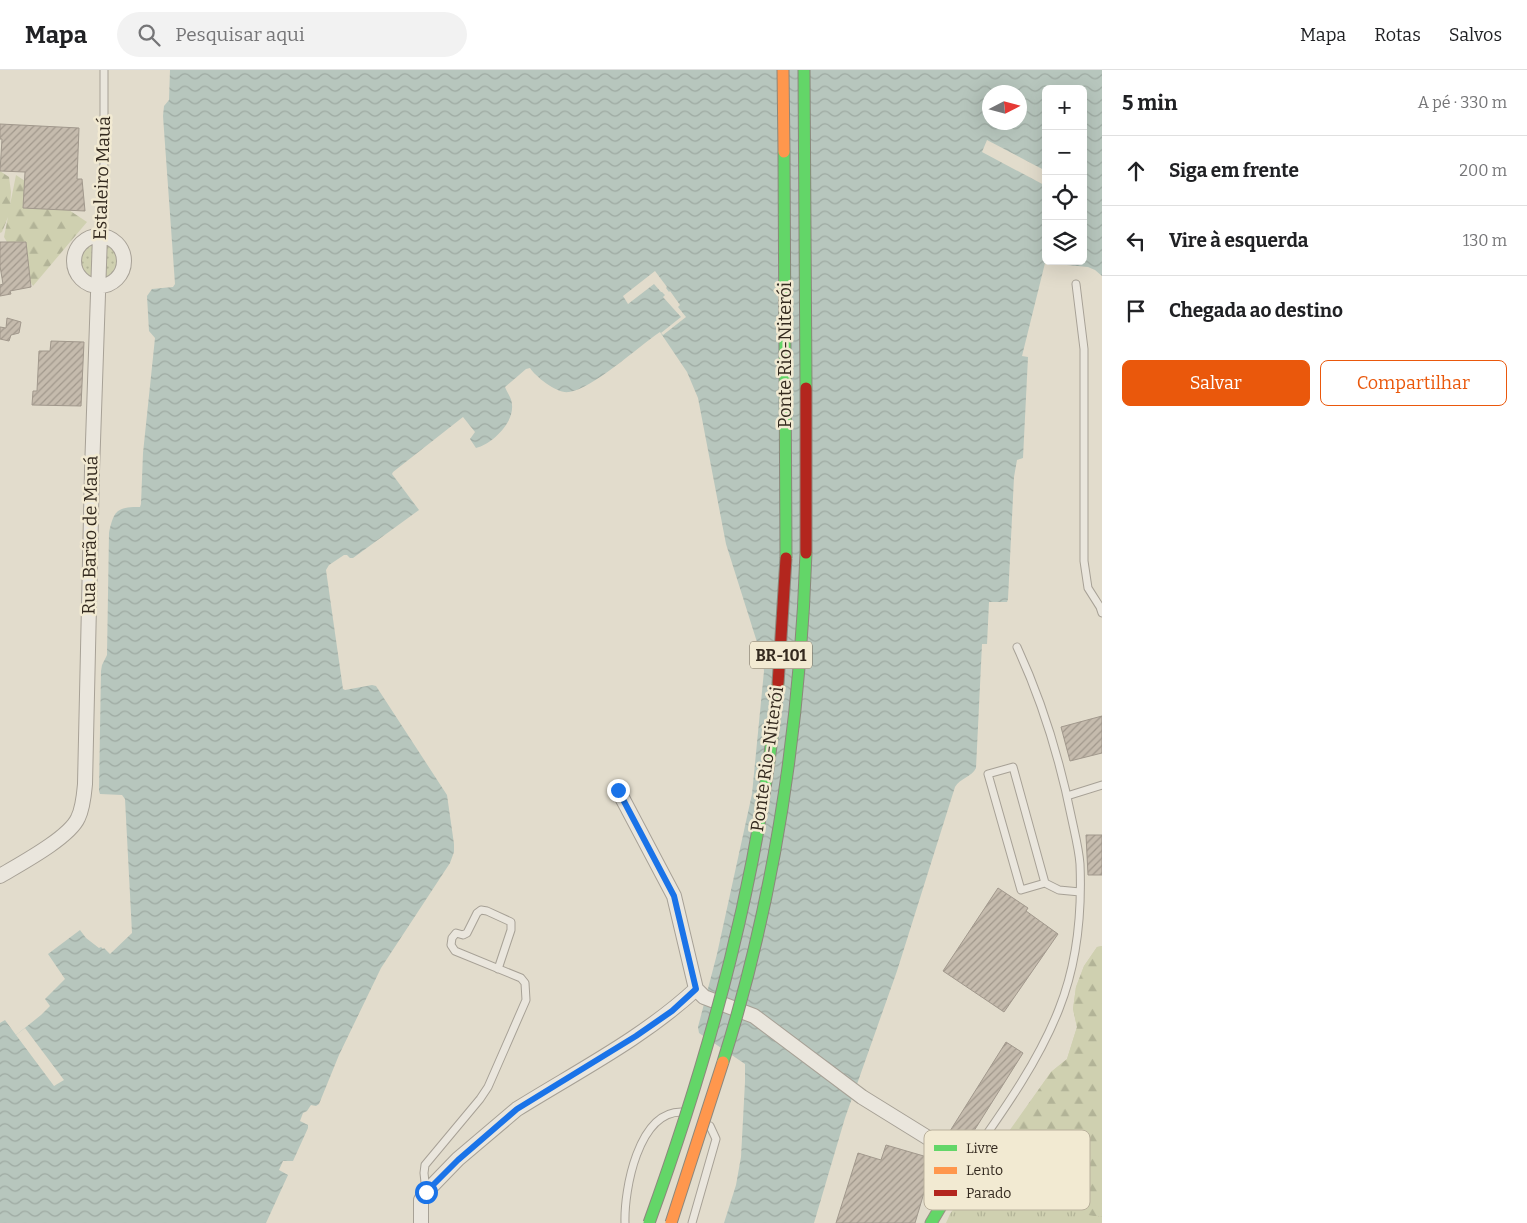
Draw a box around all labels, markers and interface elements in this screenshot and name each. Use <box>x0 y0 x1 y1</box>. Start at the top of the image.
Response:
search box <box>117 12 467 57</box>
text: Mapa <box>25 21 87 49</box>
icon: search <box>135 21 163 49</box>
text: Pesquisar aqui <box>175 23 305 46</box>
text: Mapa <box>1300 24 1346 46</box>
text: Rotas <box>1374 24 1421 46</box>
text: Salvos <box>1449 24 1502 46</box>
north arrow <box>982 85 1027 130</box>
map controls <box>1042 85 1087 265</box>
button: + <box>1042 85 1087 130</box>
text: 5 min <box>1122 90 1178 116</box>
text: A pé · 330 m <box>1418 93 1507 112</box>
street label: Estaleiro Mauá <box>89 115 115 240</box>
button: − <box>1042 130 1087 175</box>
icon: ahead <box>1122 157 1150 185</box>
text: Siga em frente <box>1169 159 1299 182</box>
text: 200 m <box>1459 161 1507 180</box>
button: locate <box>1042 175 1087 220</box>
button: layers <box>1042 220 1087 265</box>
icon: left <box>1122 227 1150 255</box>
text: Vire à esquerda <box>1169 229 1308 252</box>
text: 130 m <box>1463 231 1507 250</box>
street label: Ponte Rio-Niterói <box>774 282 796 428</box>
icon: arrive <box>1122 297 1150 325</box>
text: Chegada ao destino <box>1169 299 1343 322</box>
button: Salvar <box>1122 360 1310 406</box>
button: Compartilhar <box>1320 360 1507 406</box>
street label: Rua Barão de Mauá <box>78 455 102 615</box>
road number: BR-101 <box>750 642 812 668</box>
street label: Ponte Rio-Niterói <box>746 685 788 833</box>
route end <box>607 779 630 802</box>
legend <box>924 1130 1090 1210</box>
text: Livre <box>966 1140 998 1157</box>
text: Lento <box>966 1162 1003 1179</box>
route start <box>415 1181 438 1204</box>
text: Parado <box>966 1185 1011 1202</box>

